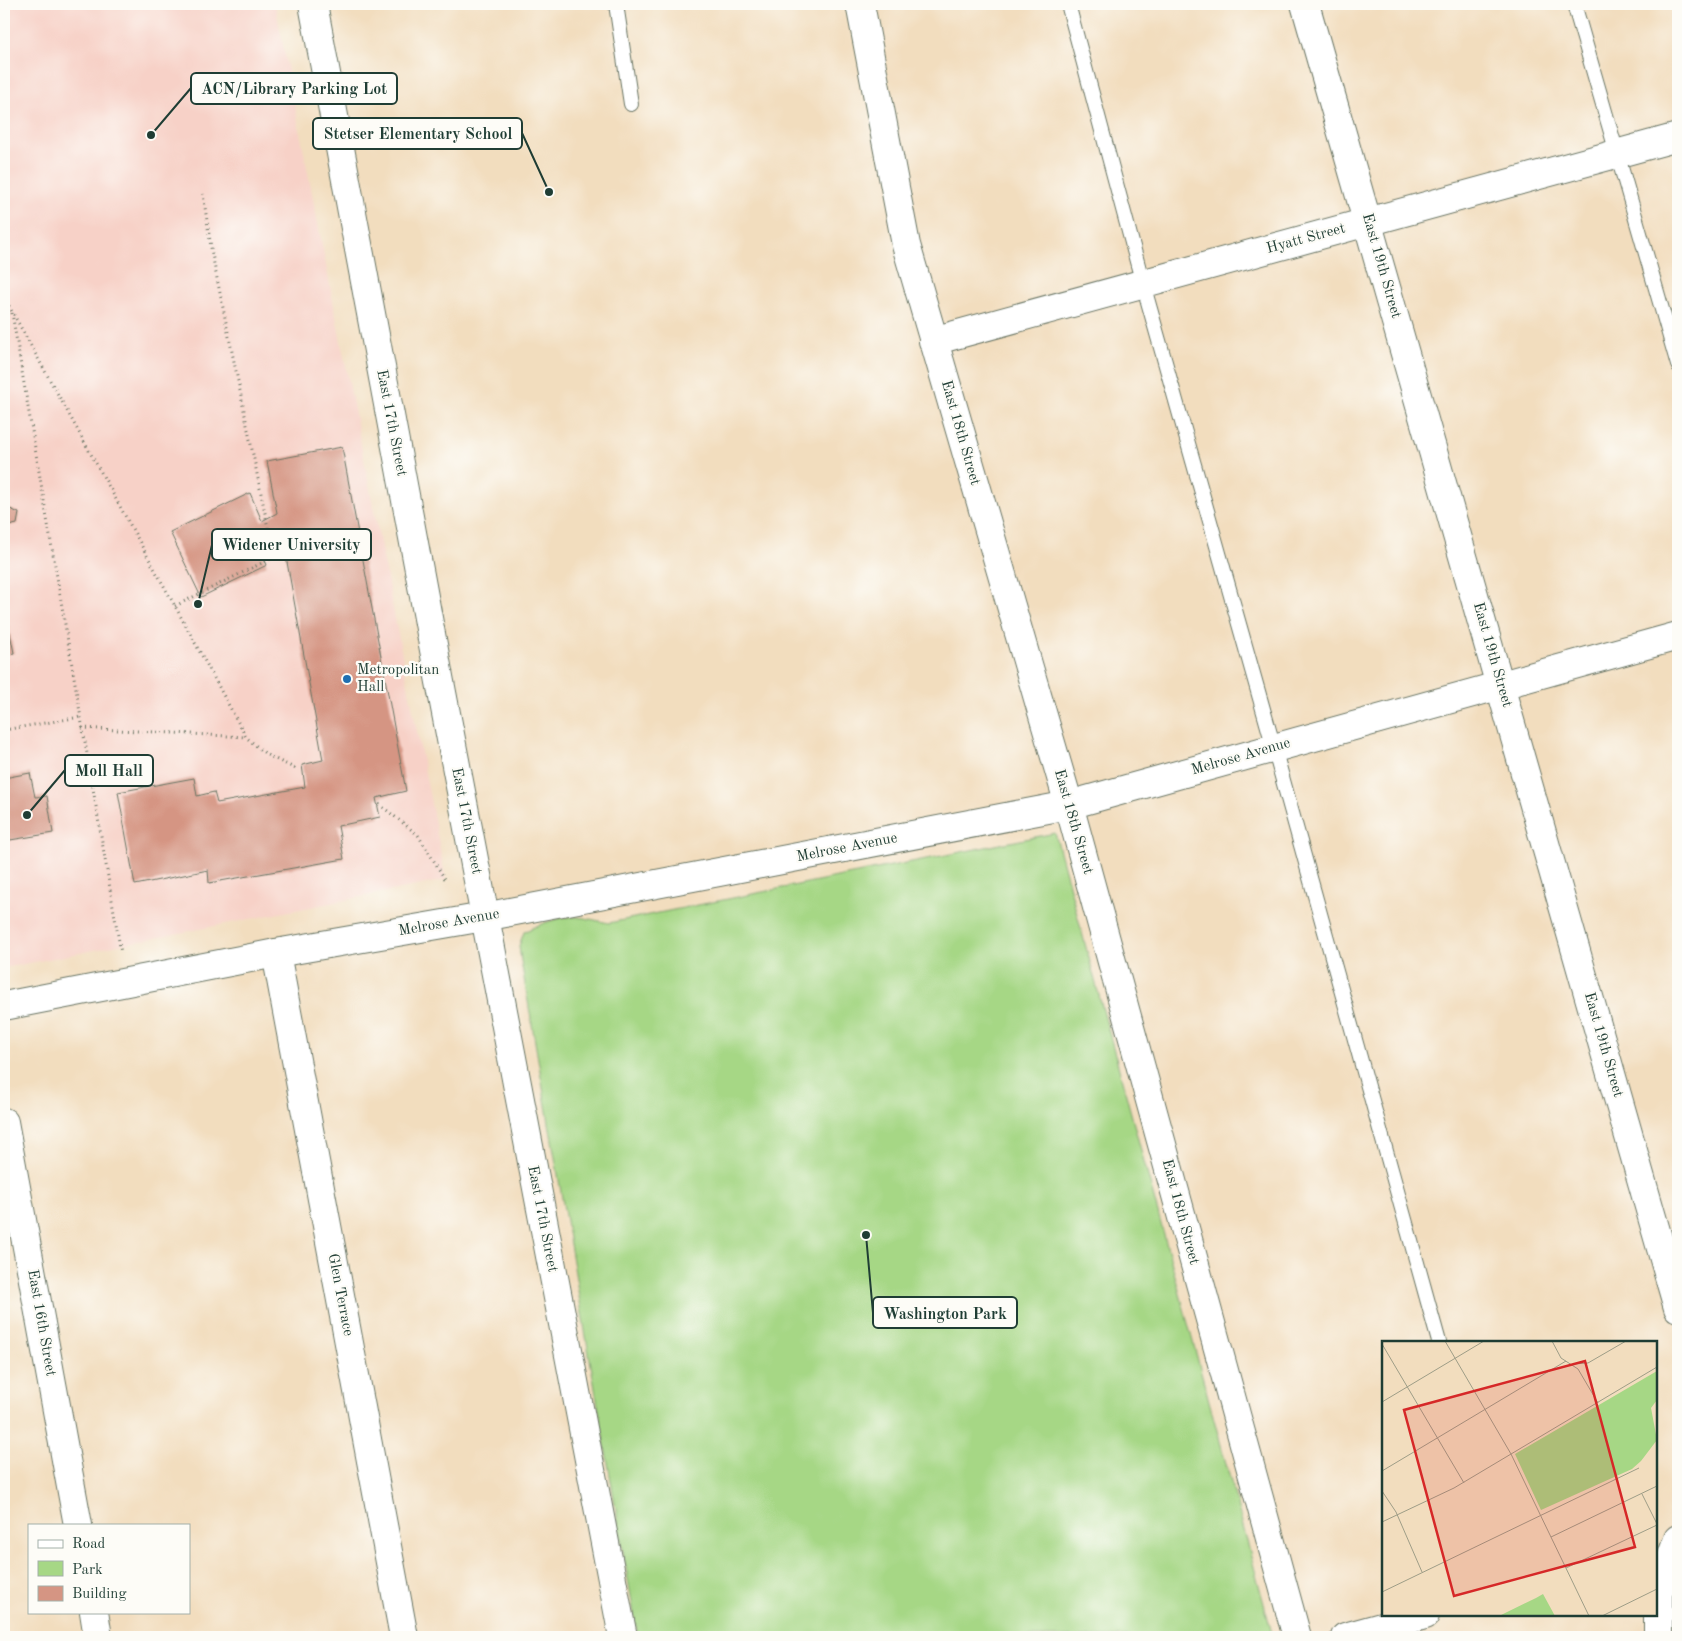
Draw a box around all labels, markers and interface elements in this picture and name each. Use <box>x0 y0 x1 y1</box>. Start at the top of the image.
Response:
callout: ACN/Library Parking Lot <box>191 73 397 104</box>
text: ACN/Library Parking Lot <box>201 82 387 98</box>
callout: Stetser Elementary School <box>313 118 522 149</box>
text: Stetser Elementary School <box>324 127 513 143</box>
street label: East 19th Street <box>1359 212 1403 320</box>
street label: Hyatt Street <box>1265 221 1347 257</box>
street label: East 17th Street <box>373 368 409 478</box>
street label: East 18th Street <box>938 379 982 487</box>
callout: Widener University <box>212 529 371 560</box>
text: Widener University <box>221 538 361 554</box>
street label: East 19th Street <box>1470 601 1514 709</box>
place label: Metropolitan Hall <box>357 663 439 695</box>
marker: Metropolitan Hall <box>341 673 353 685</box>
street label: Melrose Avenue <box>1190 736 1292 778</box>
callout: Moll Hall <box>65 755 153 786</box>
text: Moll Hall <box>75 764 143 780</box>
street label: East 17th Street <box>448 766 484 876</box>
street label: East 18th Street <box>1051 768 1095 876</box>
street label: Melrose Avenue <box>795 831 899 865</box>
street label: Melrose Avenue <box>397 907 501 939</box>
street label: East 19th Street <box>1581 991 1625 1099</box>
street label: East 18th Street <box>1159 1158 1201 1266</box>
street label: East 17th Street <box>524 1164 560 1274</box>
street label: Glen Terrace <box>325 1252 355 1338</box>
street label: East 16th Street <box>24 1268 58 1378</box>
callout: Washington Park <box>873 1297 1017 1328</box>
text: Washington Park <box>883 1307 1007 1323</box>
inset map <box>1382 1341 1657 1616</box>
legend <box>28 1524 190 1614</box>
text: Road <box>72 1537 106 1552</box>
text: Park <box>72 1563 103 1578</box>
text: Building <box>72 1587 127 1602</box>

